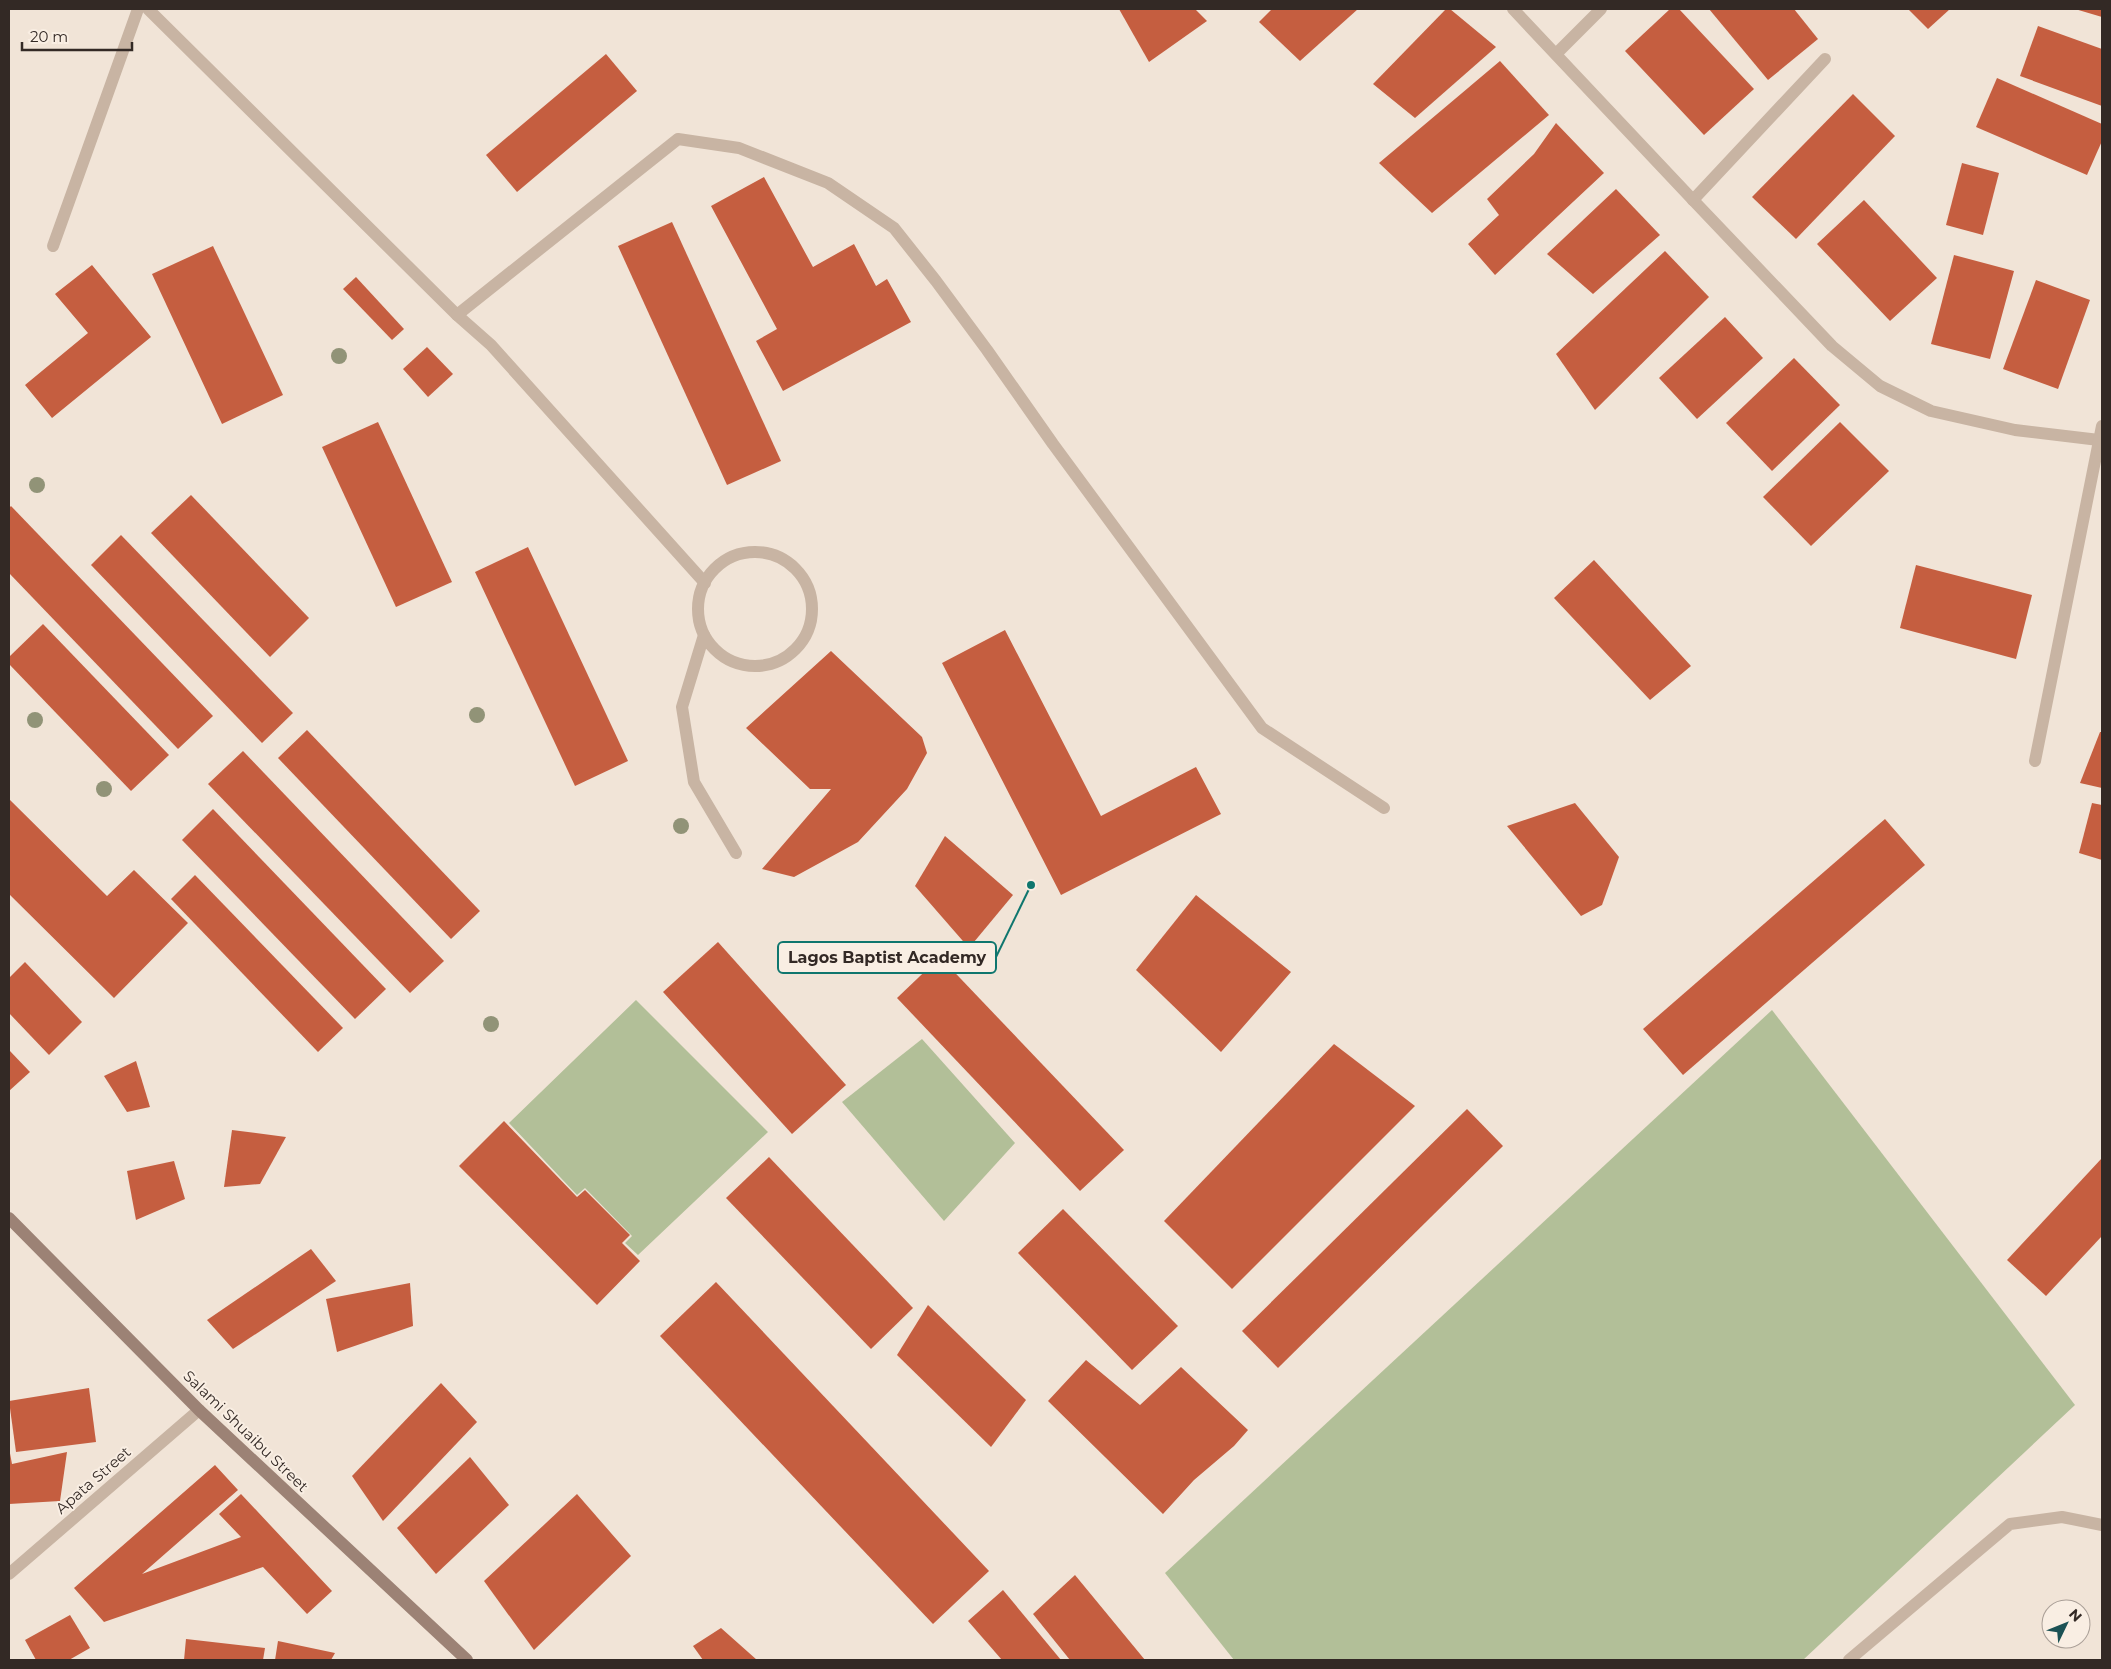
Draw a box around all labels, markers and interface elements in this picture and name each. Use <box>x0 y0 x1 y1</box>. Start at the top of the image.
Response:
scale bar <box>22 20 132 52</box>
text: 20 m <box>30 27 68 46</box>
callout: Lagos Baptist Academy <box>778 942 996 973</box>
text: Lagos Baptist Academy <box>788 948 987 967</box>
street label: Salami Shuaibu Street <box>179 1366 313 1496</box>
street label: Apata Street <box>51 1442 135 1518</box>
north arrow <box>2041 1599 2091 1649</box>
text: N <box>2065 1605 2086 1625</box>

